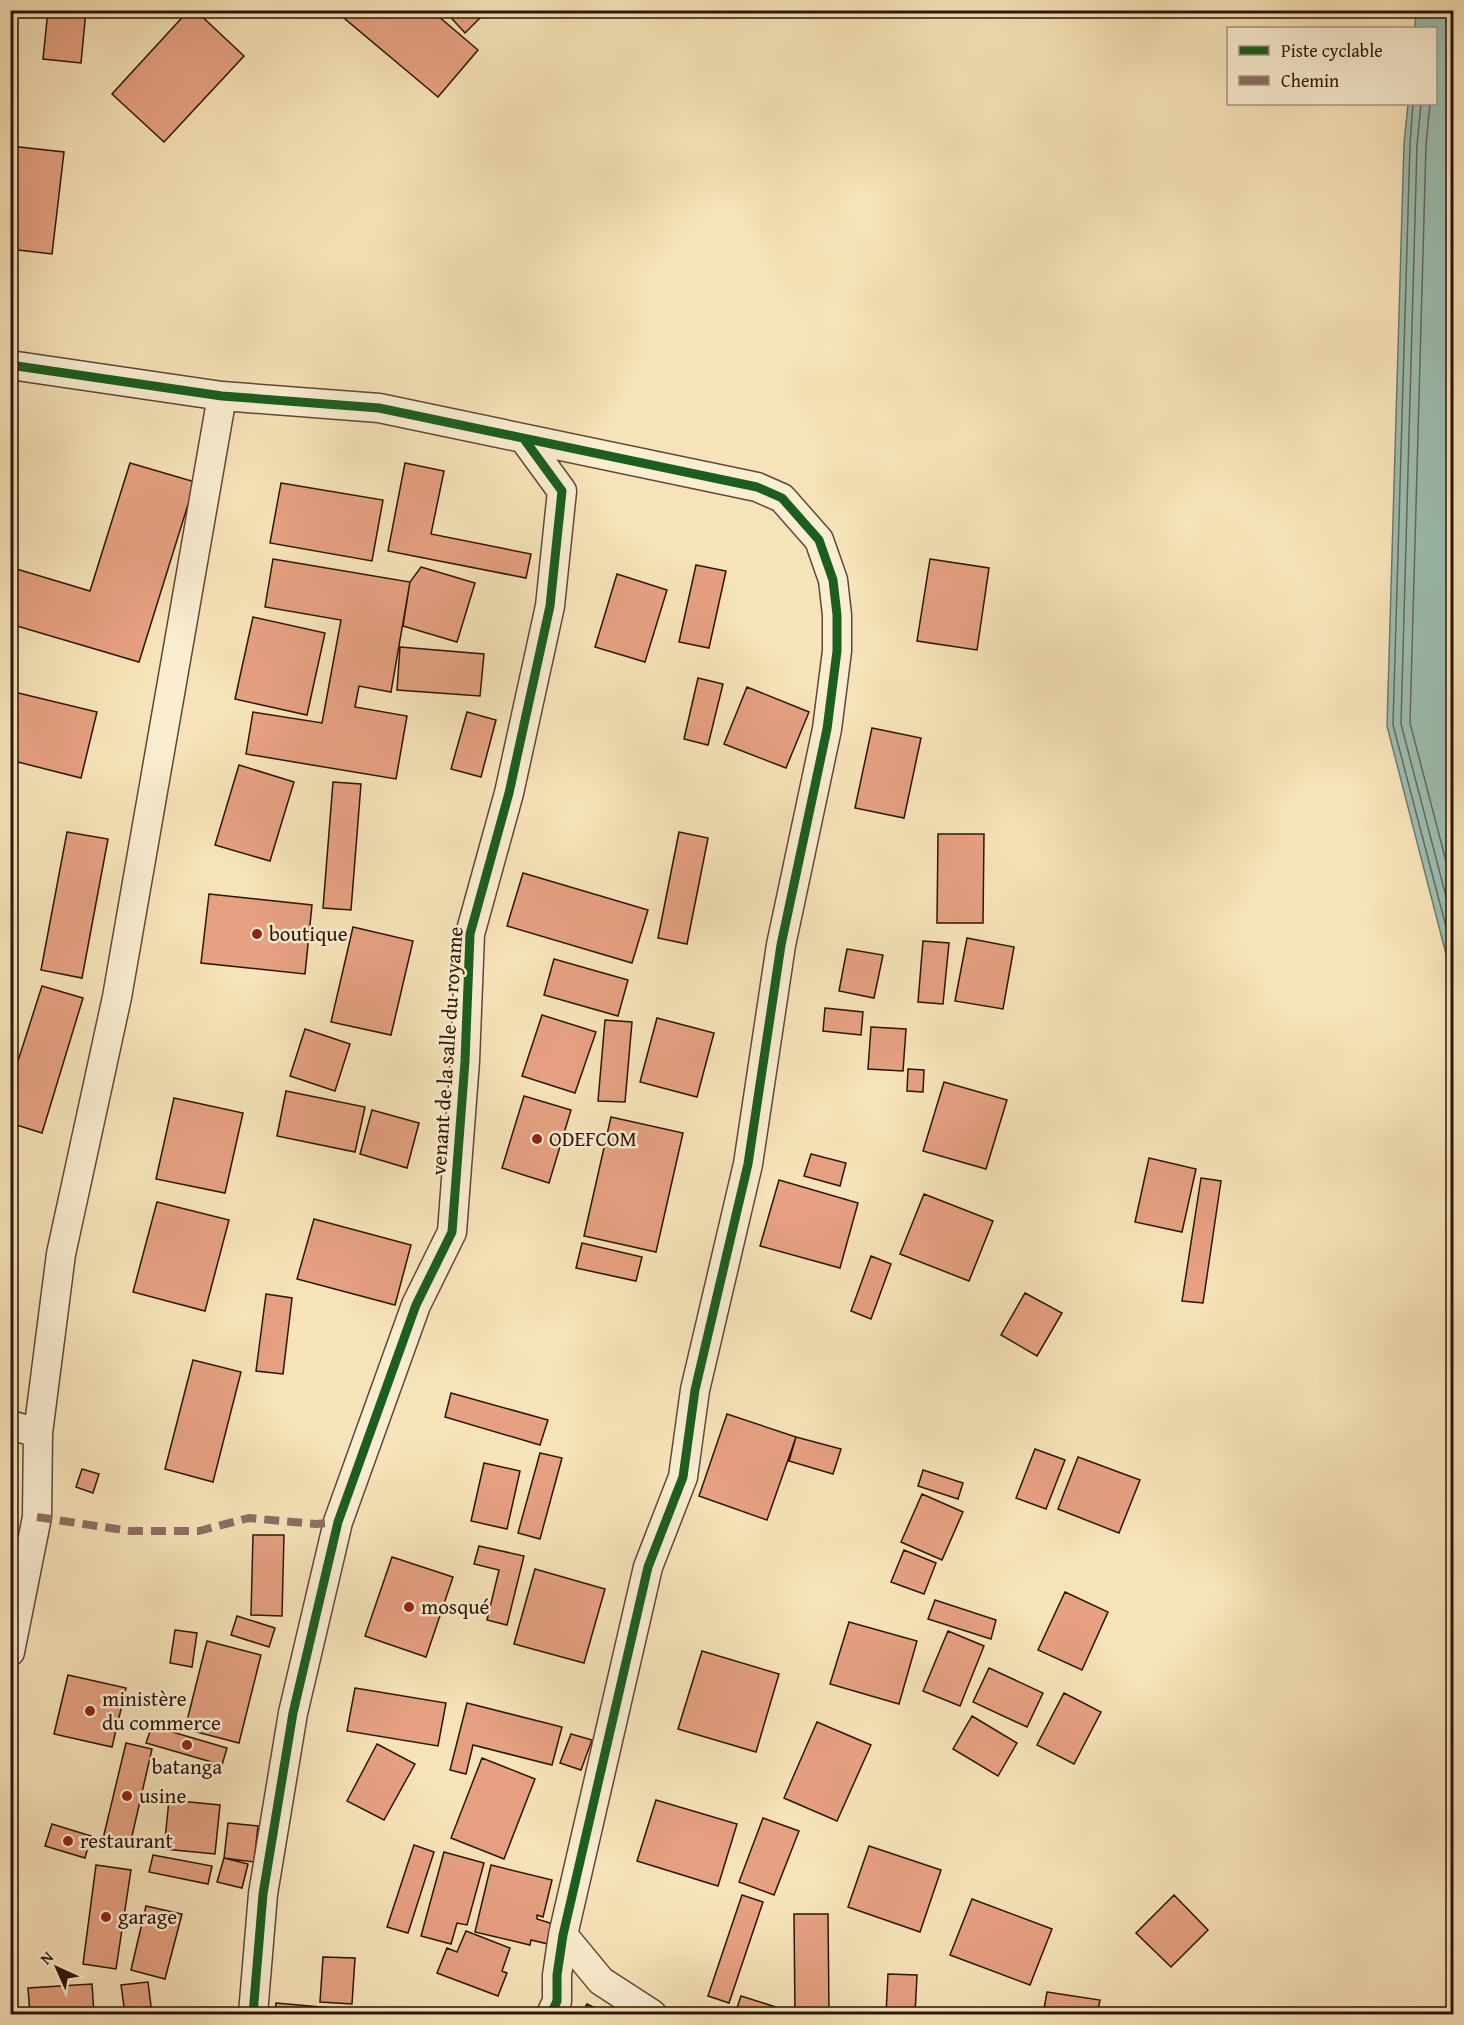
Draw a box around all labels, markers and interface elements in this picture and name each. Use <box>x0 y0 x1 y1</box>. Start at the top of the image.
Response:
legend <box>1227 27 1437 105</box>
text: Piste cyclable <box>1281 37 1383 64</box>
text: Chemin <box>1281 67 1339 94</box>
place label: boutique <box>269 918 348 949</box>
street label: venant de la salle du royame <box>422 925 471 1176</box>
marker: boutique <box>250 927 264 941</box>
place label: ODEFCOM <box>549 1123 637 1154</box>
marker: ODEFCOM <box>530 1132 544 1146</box>
place label: mosqué <box>421 1591 490 1622</box>
marker: mosqué <box>402 1600 416 1614</box>
place label: ministère du commerce <box>102 1683 221 1738</box>
marker: ministère du commerce <box>83 1704 97 1718</box>
marker: batanga <box>180 1738 194 1752</box>
place label: batanga <box>152 1751 222 1782</box>
place label: usine <box>139 1780 186 1811</box>
marker: usine <box>120 1789 134 1803</box>
place label: restaurant <box>80 1825 173 1856</box>
marker: restaurant <box>61 1834 75 1848</box>
place label: garage <box>118 1901 177 1932</box>
marker: garage <box>99 1910 113 1924</box>
north arrow <box>27 1938 87 1998</box>
text: N <box>34 1945 59 1970</box>

